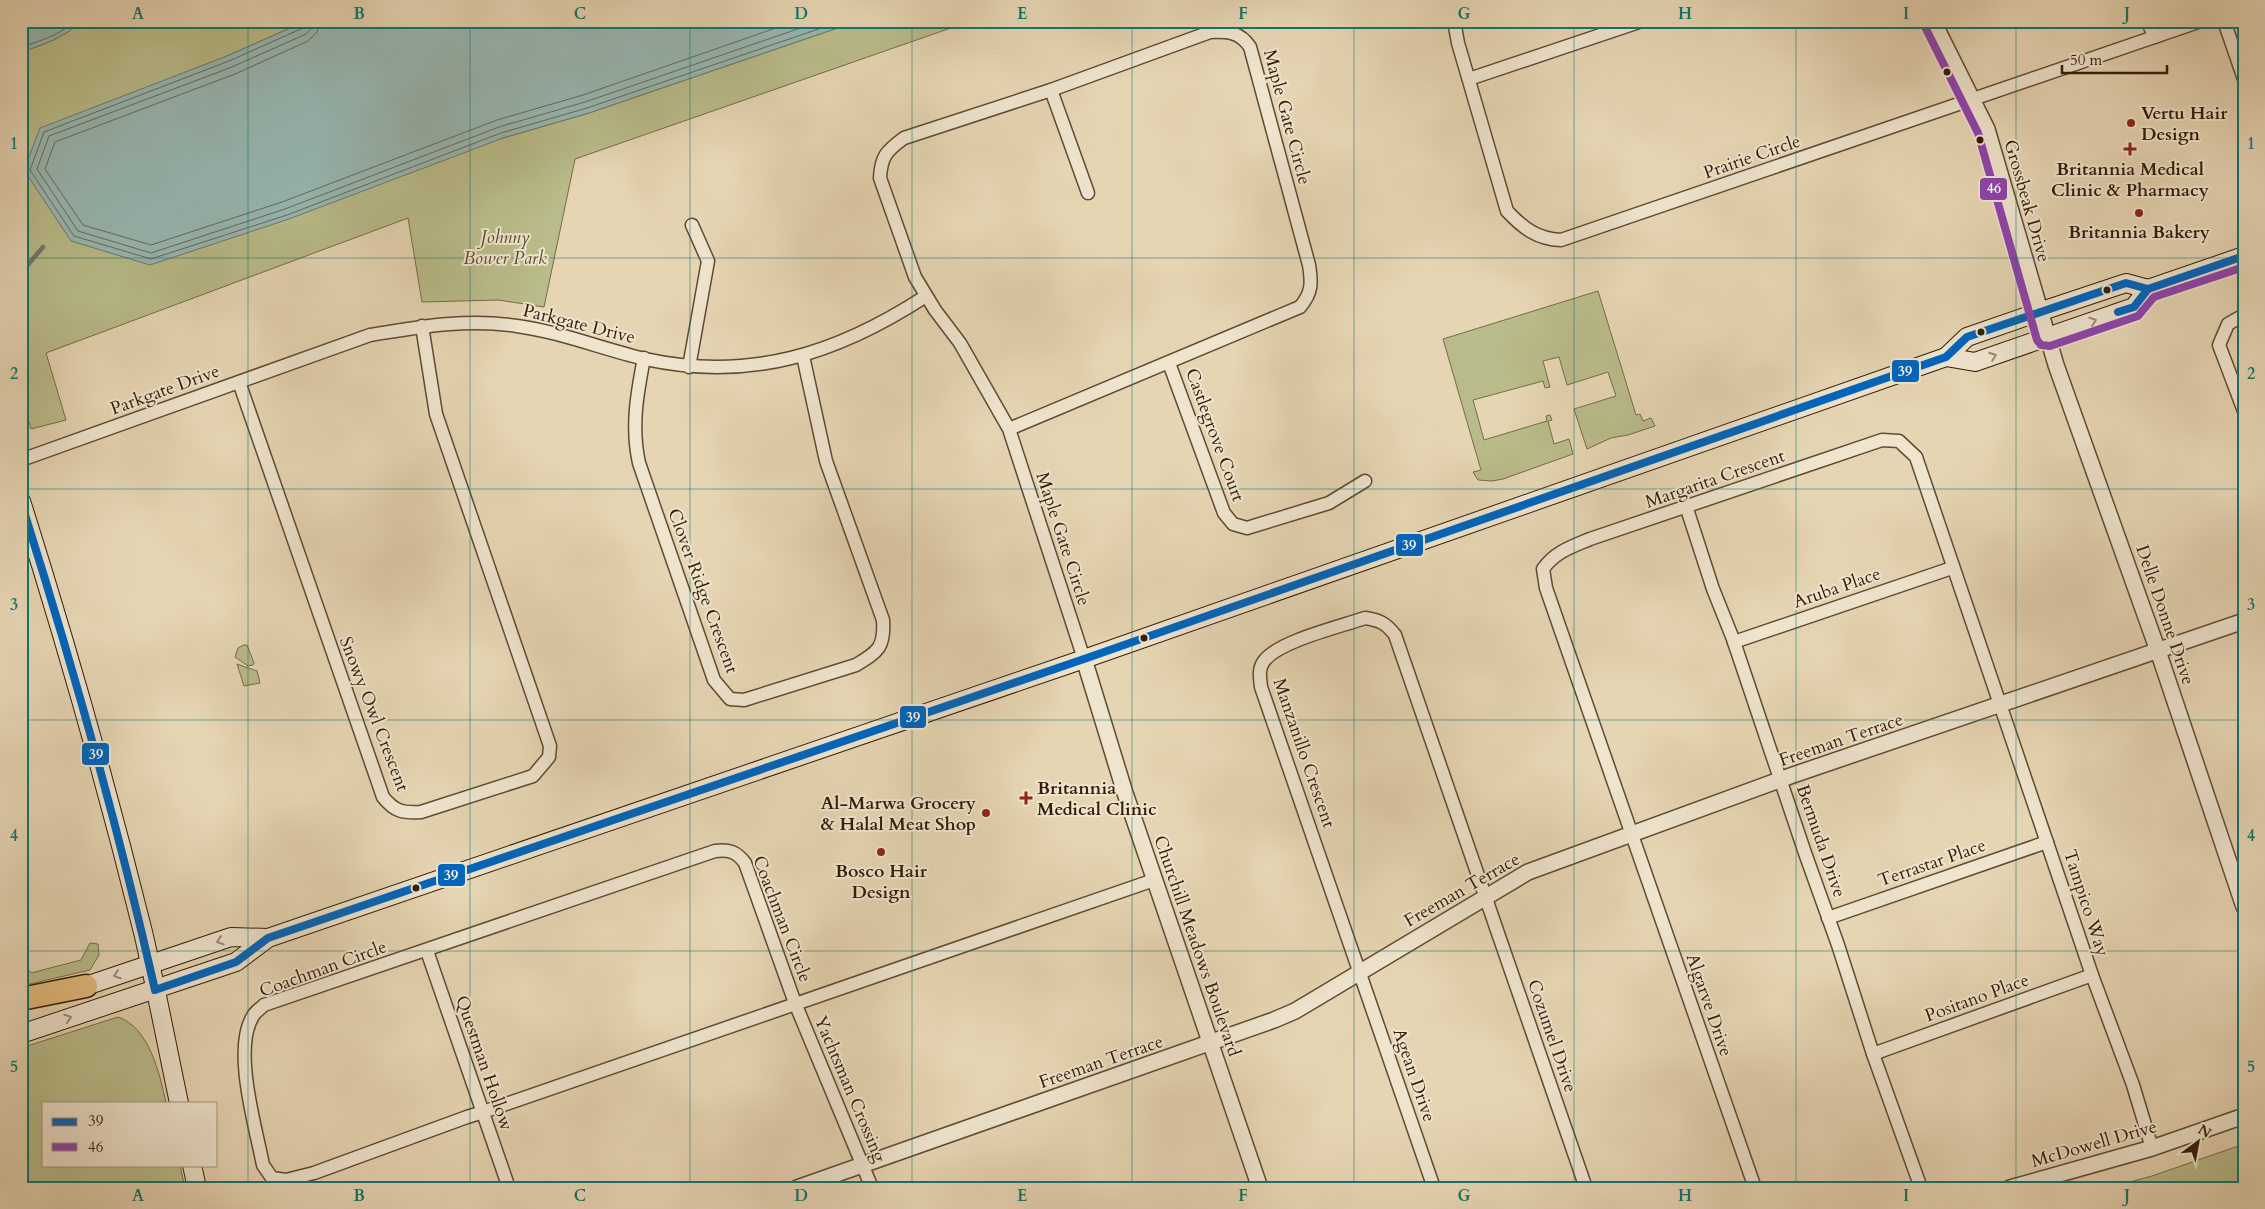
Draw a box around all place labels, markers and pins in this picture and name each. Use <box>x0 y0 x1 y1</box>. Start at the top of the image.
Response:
unlabelled marker <box>1942 67 1952 77</box>
place label: Vertu Hair Design <box>2141 101 2228 147</box>
marker: Vertu Hair Design <box>2125 117 2137 129</box>
unlabelled marker <box>1975 135 1985 145</box>
marker: Britannia Medical Clinic & Pharmacy <box>2123 142 2137 156</box>
place label: Britannia Medical Clinic & Pharmacy <box>2051 157 2210 203</box>
marker: Britannia Bakery <box>2133 207 2145 219</box>
place label: Britannia Bakery <box>2068 220 2211 245</box>
unlabelled marker <box>2102 285 2112 295</box>
unlabelled marker <box>1976 327 1986 337</box>
unlabelled marker <box>1139 633 1149 643</box>
place label: Britannia Medical Clinic <box>1037 776 1157 822</box>
place label: Al-Marwa Grocery & Halal Meat Shop <box>821 791 977 837</box>
marker: Britannia Medical Clinic <box>1019 791 1033 805</box>
marker: Al-Marwa Grocery & Halal Meat Shop <box>980 807 992 819</box>
marker: Bosco Hair Design <box>875 846 887 858</box>
place label: Bosco Hair Design <box>835 859 928 905</box>
unlabelled marker <box>411 883 421 893</box>

